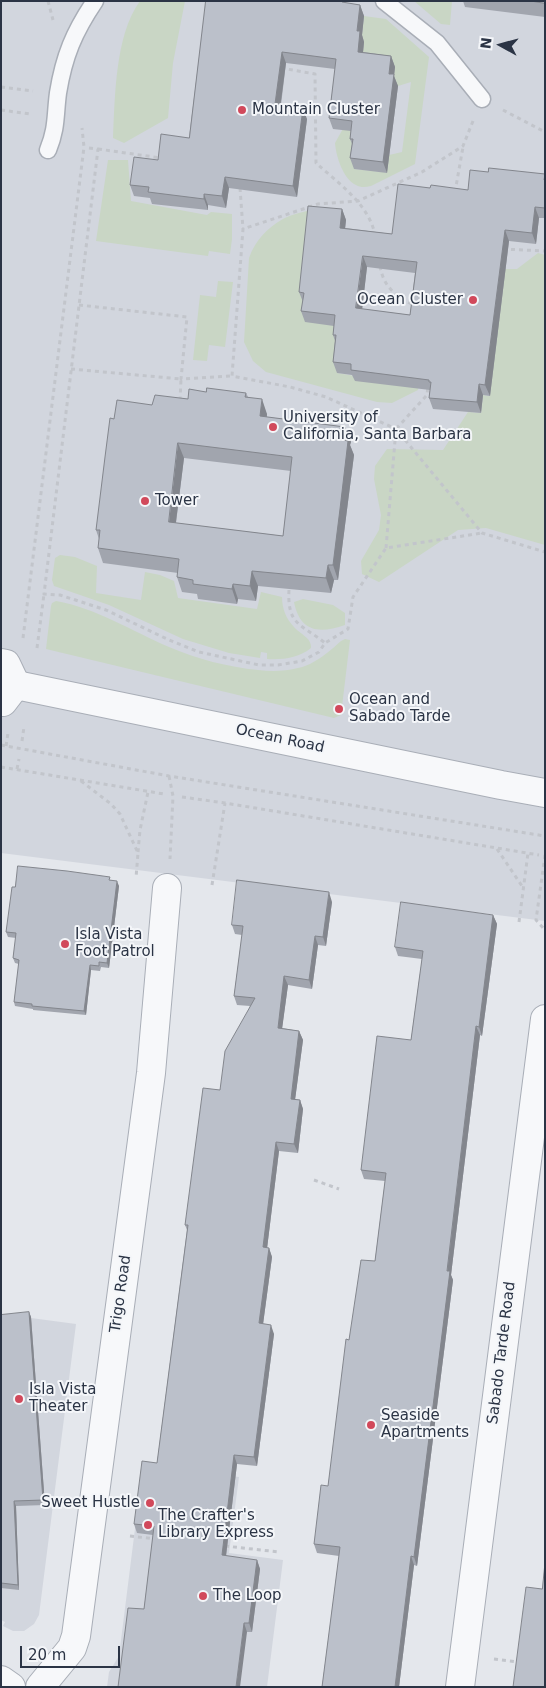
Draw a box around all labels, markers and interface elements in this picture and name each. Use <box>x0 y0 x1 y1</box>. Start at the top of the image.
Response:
north arrow <box>476 20 526 70</box>
text: N <box>477 36 495 50</box>
place label: Mountain Cluster <box>252 101 380 119</box>
marker: Mountain Cluster <box>236 104 248 116</box>
place label: Ocean Cluster <box>357 291 463 309</box>
marker: Ocean Cluster <box>467 294 479 306</box>
place label: University of California, Santa Barbara <box>283 409 472 444</box>
marker: University of California, Santa Barbara <box>267 421 279 433</box>
place label: Tower <box>155 492 198 510</box>
marker: Tower <box>139 495 151 507</box>
place label: Ocean and Sabado Tarde <box>349 691 450 726</box>
marker: Ocean and Sabado Tarde <box>333 703 345 715</box>
street label: Ocean Road <box>234 721 326 757</box>
place label: Isla Vista Foot Patrol <box>75 926 155 961</box>
marker: Isla Vista Foot Patrol <box>59 938 71 950</box>
street label: Trigo Road <box>107 1254 135 1334</box>
street label: Sabado Tarde Road <box>484 1281 520 1425</box>
place label: Isla Vista Theater <box>29 1381 96 1416</box>
marker: Isla Vista Theater <box>13 1393 25 1405</box>
place label: Seaside Apartments <box>381 1407 469 1442</box>
marker: Seaside Apartments <box>365 1419 377 1431</box>
place label: Sweet Hustle <box>41 1494 140 1512</box>
marker: Sweet Hustle <box>144 1497 156 1509</box>
place label: The Crafter's Library Express <box>158 1507 274 1542</box>
marker: The Crafter's Library Express <box>142 1519 154 1531</box>
place label: The Loop <box>213 1587 282 1605</box>
marker: The Loop <box>197 1590 209 1602</box>
scale bar <box>22 1636 122 1668</box>
text: 20 m <box>28 1646 66 1664</box>

